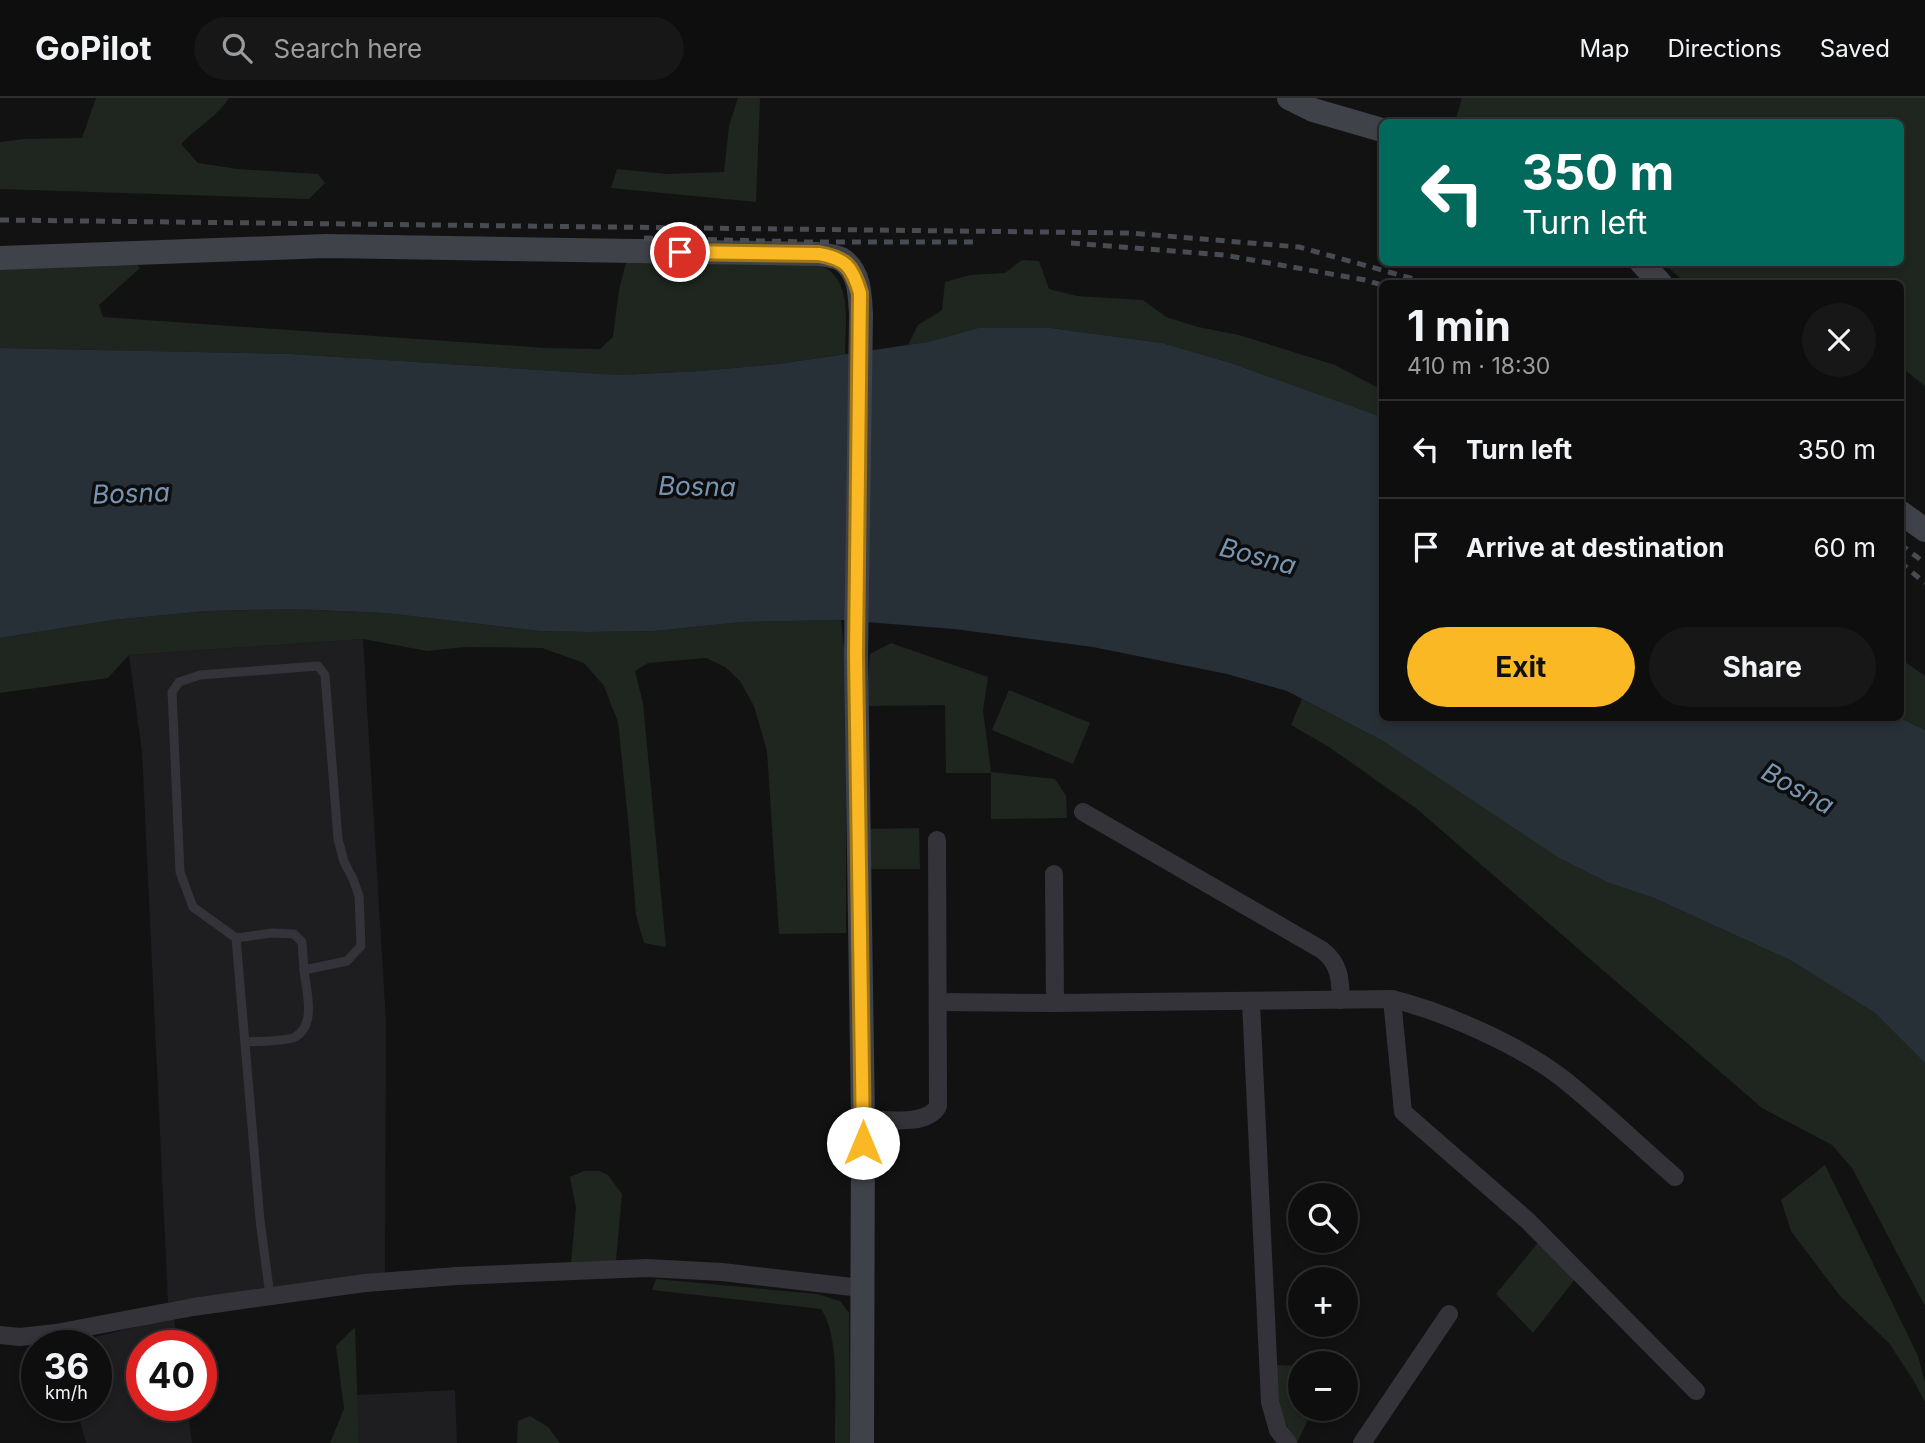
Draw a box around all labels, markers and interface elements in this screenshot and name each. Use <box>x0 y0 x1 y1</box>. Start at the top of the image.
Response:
search box <box>194 17 684 80</box>
text: GoPilot <box>35 28 152 68</box>
icon: search <box>218 29 256 67</box>
text: Search here <box>274 33 422 64</box>
text: Map <box>1580 34 1629 63</box>
text: Directions <box>1667 34 1782 63</box>
text: Saved <box>1820 34 1890 63</box>
text: 350 m <box>1522 143 1674 202</box>
icon: left <box>1407 147 1498 238</box>
text: Turn left <box>1522 203 1647 242</box>
pin <box>650 222 710 282</box>
icon: arrive <box>661 233 699 271</box>
text: 1 min <box>1407 300 1511 351</box>
button: close <box>1802 303 1876 377</box>
text: 410 m · 18:30 <box>1407 352 1550 380</box>
icon: left <box>1407 430 1445 468</box>
text: Turn left <box>1466 434 1572 465</box>
text: 350 m <box>1798 434 1876 465</box>
water label: Bosna <box>658 470 736 502</box>
water label: Bosna <box>92 476 170 510</box>
icon: arrive <box>1407 528 1445 566</box>
water label: Bosna <box>1216 531 1300 581</box>
text: Arrive at destination <box>1466 532 1725 563</box>
text: 60 m <box>1813 532 1876 563</box>
button: Exit <box>1407 627 1635 707</box>
button: Share <box>1649 627 1876 707</box>
water label: Bosna <box>1757 756 1840 820</box>
position arrow <box>826 1106 900 1180</box>
map controls <box>1288 1183 1358 1421</box>
button: search <box>1288 1183 1358 1253</box>
button: + <box>1288 1267 1358 1337</box>
speed limit sign: 40 <box>126 1330 217 1421</box>
text: 36 <box>44 1345 89 1387</box>
button: − <box>1288 1351 1358 1421</box>
text: km/h <box>45 1382 88 1403</box>

